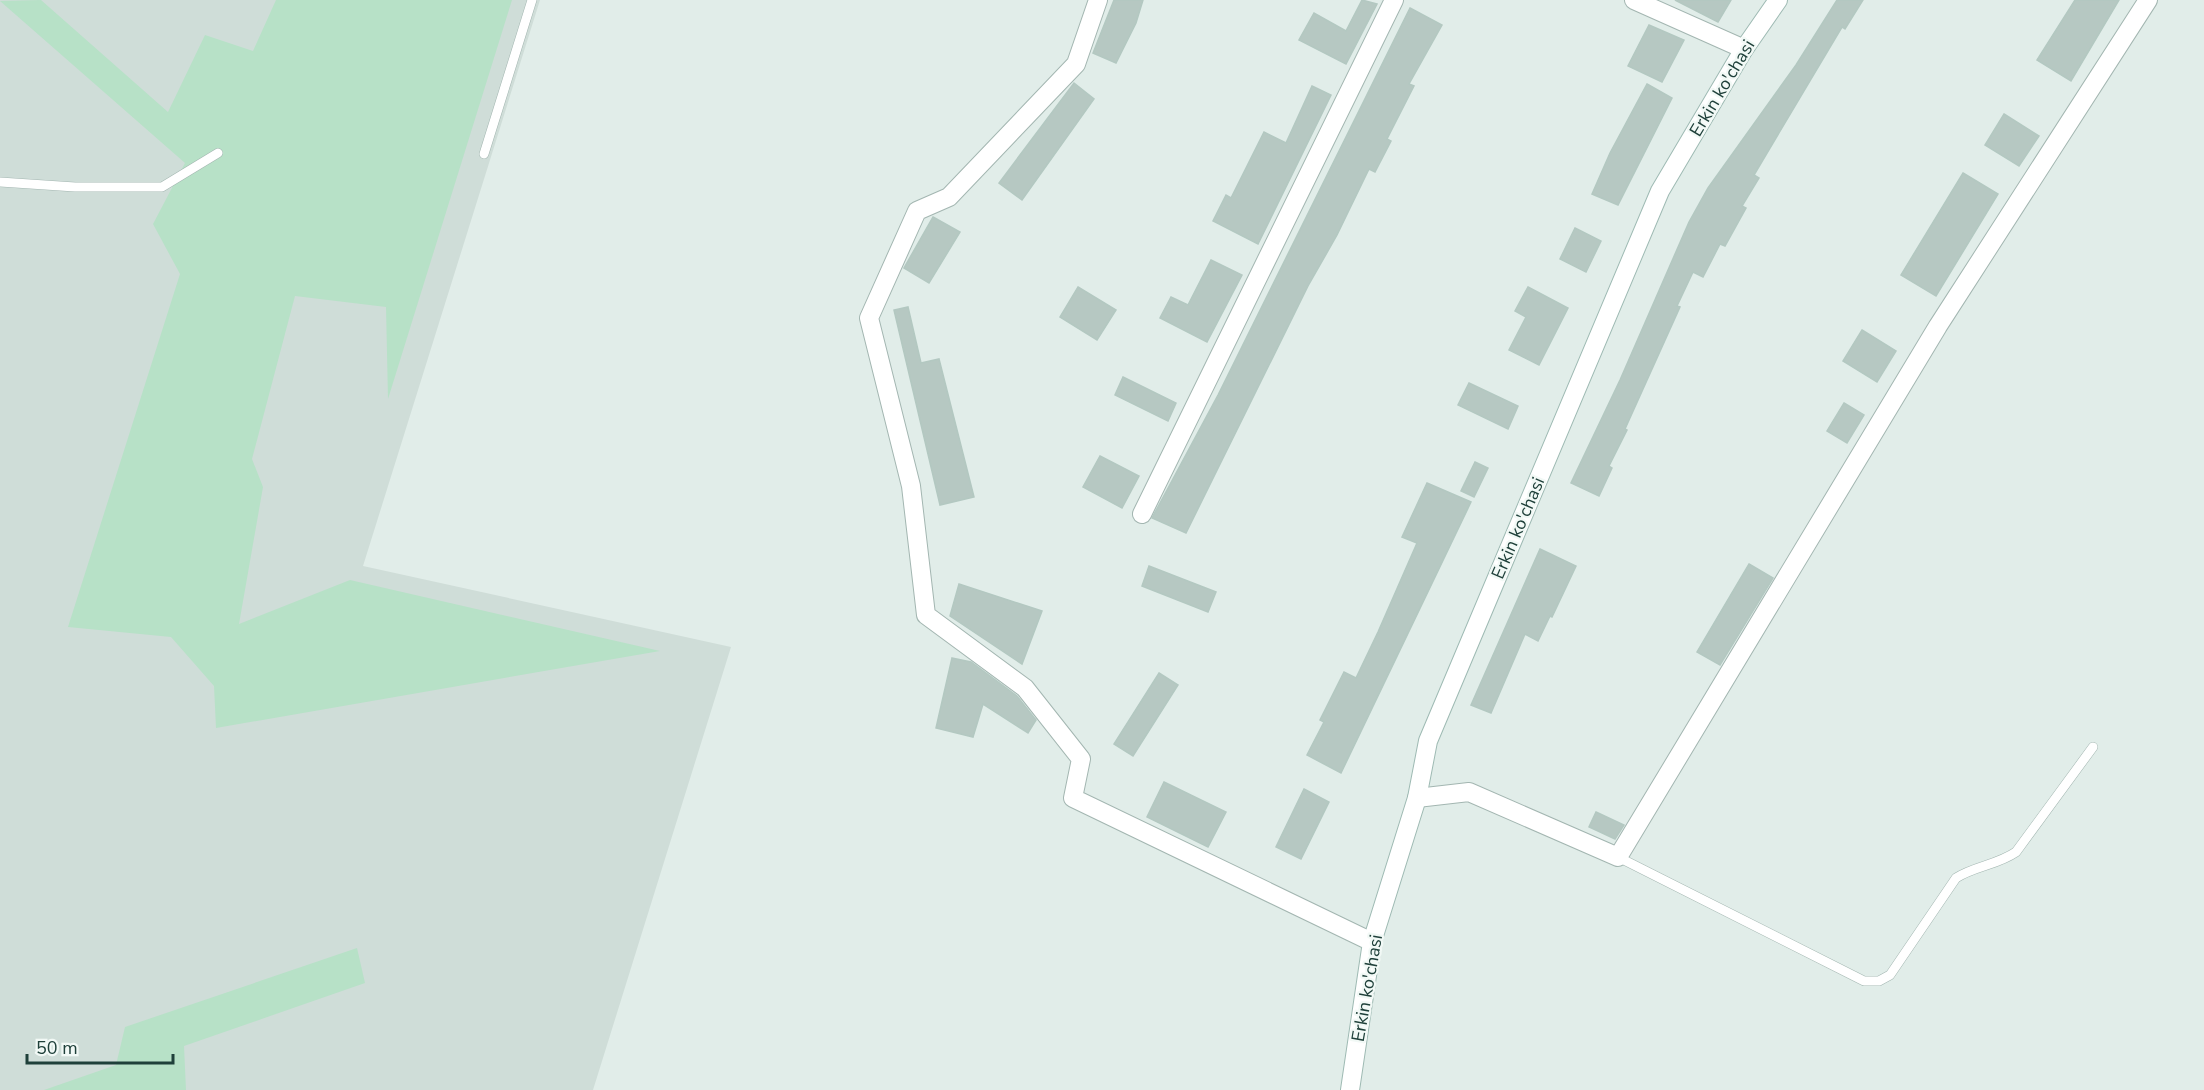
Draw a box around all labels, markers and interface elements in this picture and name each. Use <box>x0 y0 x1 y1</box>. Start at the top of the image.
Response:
street label: Erkin ko'chasi <box>1684 35 1760 141</box>
street label: Erkin ko'chasi <box>1486 473 1550 583</box>
street label: Erkin ko'chasi <box>1346 932 1388 1044</box>
scale bar <box>27 1027 172 1065</box>
text: 50 m <box>36 1036 78 1060</box>

